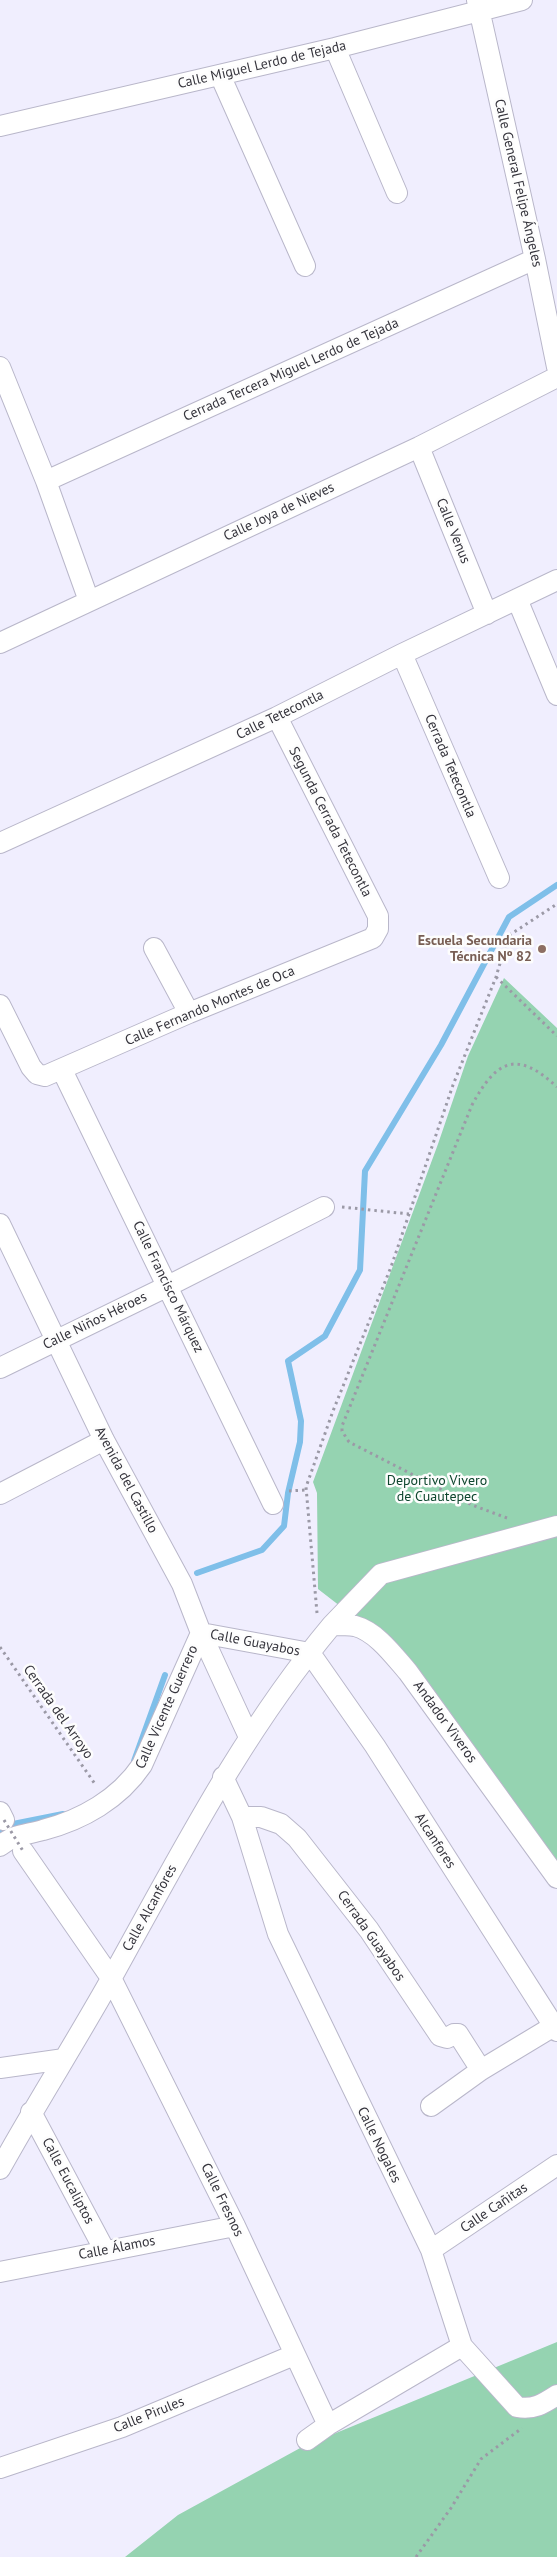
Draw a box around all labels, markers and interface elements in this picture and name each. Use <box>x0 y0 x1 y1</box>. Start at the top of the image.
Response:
street label: Calle Miguel Lerdo de Tejada <box>176 37 348 93</box>
street label: Calle General Felipe Ángeles <box>490 97 546 269</box>
street label: Cerrada Tercera Miguel Lerdo de Tejada <box>181 315 401 425</box>
street label: Calle Joya de Nieves <box>221 479 337 545</box>
street label: Calle Venus <box>432 496 474 566</box>
street label: Calle Tetecontla <box>233 687 327 743</box>
street label: Cerrada Tetecontla <box>421 712 479 820</box>
street label: Segunda Cerrada Tetecontla <box>285 744 375 900</box>
place label: Escuela Secundaria Técnica Nº 82 <box>418 933 532 966</box>
marker: Escuela Secundaria Técnica Nº 82 <box>536 943 548 955</box>
street label: Calle Fernando Montes de Oca <box>123 963 297 1049</box>
street label: Calle Francisco Márquez <box>129 1218 207 1356</box>
street label: Calle Niños Héroes <box>40 1289 150 1353</box>
street label: Avenida del Castillo <box>91 1424 161 1536</box>
park label: Deportivo Vivero de Cuautepec <box>387 1473 487 1505</box>
street label: Calle Guayabos <box>209 1626 301 1660</box>
street label: Calle Vicente Guerrero <box>132 1642 202 1772</box>
street label: Cerrada del Arroyo <box>19 1662 97 1762</box>
street label: Andador Viveros <box>410 1678 480 1766</box>
street label: Alcanfores <box>411 1810 459 1872</box>
street label: Calle Alcanfores <box>119 1862 181 1954</box>
street label: Cerrada Guayabos <box>333 1887 409 1985</box>
street label: Calle Nogales <box>353 2104 405 2186</box>
street label: Calle Eucaliptos <box>38 2135 98 2227</box>
street label: Calle Fresnos <box>197 2160 247 2240</box>
street label: Calle Cañitas <box>457 2179 531 2237</box>
street label: Calle Álamos <box>77 2232 157 2264</box>
street label: Calle Pirules <box>111 2393 187 2437</box>

